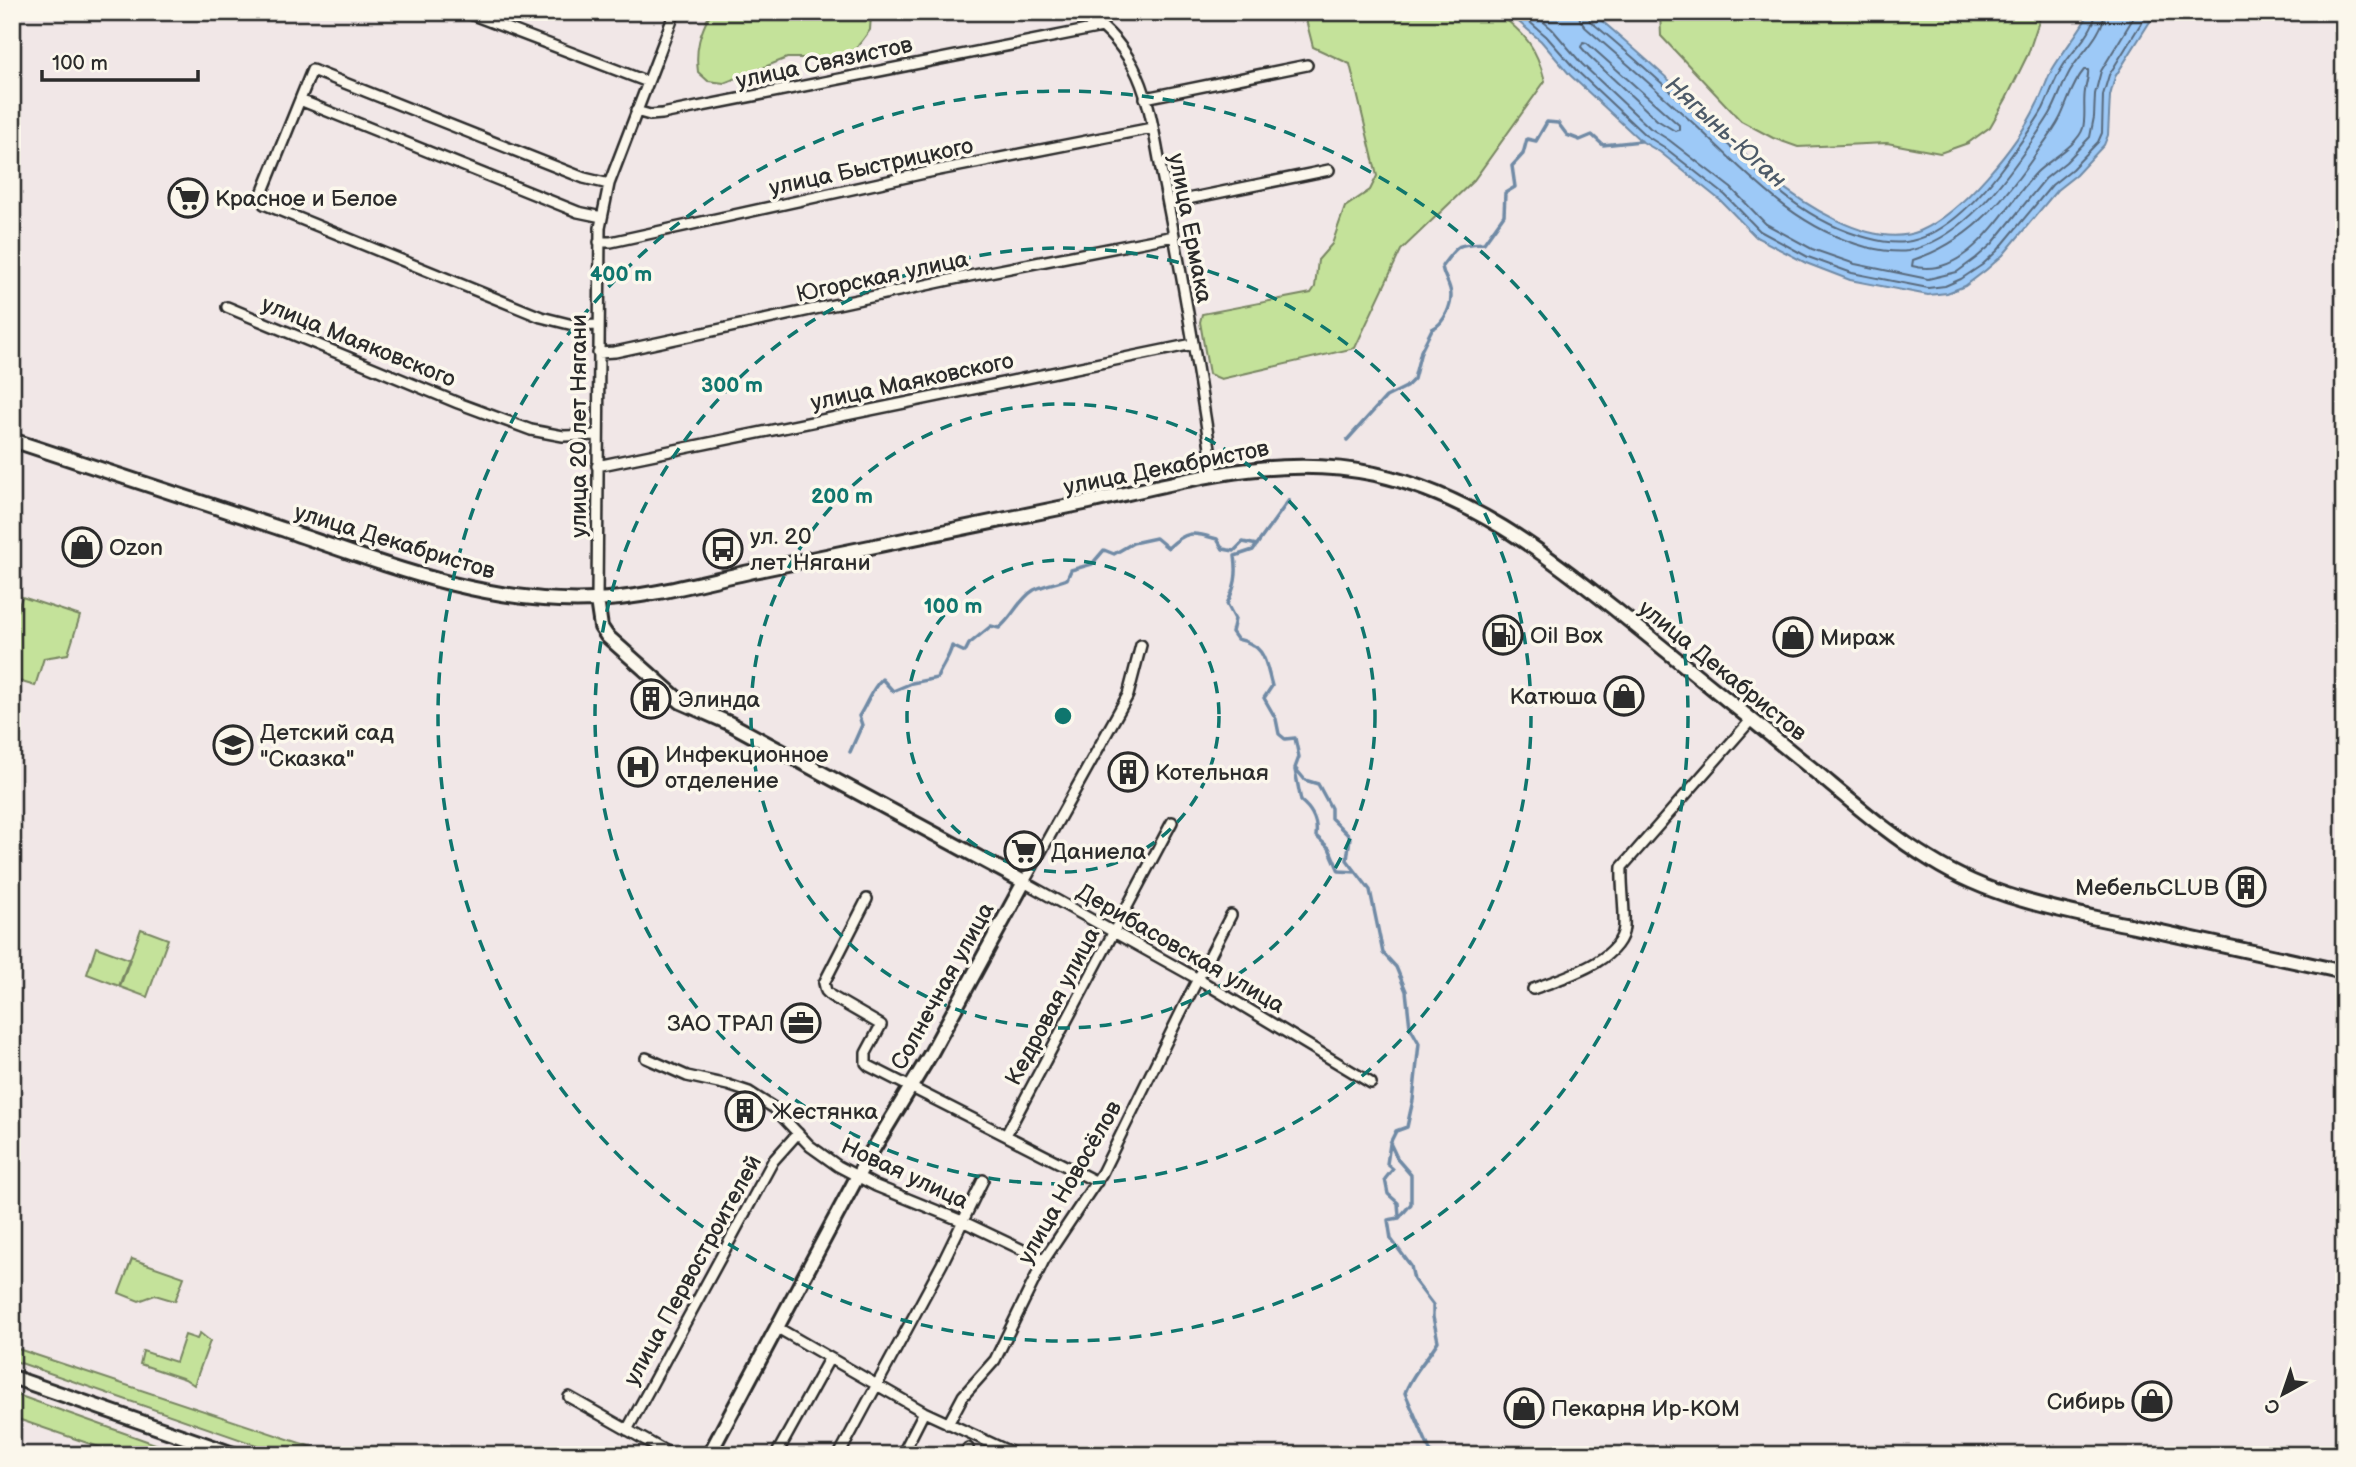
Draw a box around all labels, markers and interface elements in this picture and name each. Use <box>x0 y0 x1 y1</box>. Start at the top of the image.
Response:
street label: улица Связистов <box>733 31 915 95</box>
scale bar <box>42 38 198 82</box>
text: 100 m <box>52 51 108 76</box>
water label: Нягынь-Юган <box>1659 71 1792 194</box>
street label: улица Быстрицкого <box>767 132 976 202</box>
street label: улица Ермака <box>1162 151 1218 306</box>
supermarket icon: Красное и Белое <box>167 177 209 219</box>
place label: Красное и Белое <box>215 185 398 213</box>
street label: Югорская улица <box>794 245 971 309</box>
text: 400 m <box>590 262 652 287</box>
street label: улица Маяковского <box>257 290 460 394</box>
street label: улица 20 лет Нягани <box>565 314 593 538</box>
street label: улица Маяковского <box>808 347 1016 417</box>
text: 300 m <box>701 373 763 398</box>
street label: улица Декабристов <box>1061 434 1271 502</box>
text: 200 m <box>811 484 873 509</box>
street label: улица Декабристов <box>291 498 498 586</box>
place label: ул. 20 лет Нягани <box>750 523 870 577</box>
shop icon: Ozon <box>61 526 103 568</box>
bus stop icon: ул. 20 лет Нягани <box>702 528 744 570</box>
place label: Ozon <box>109 534 163 562</box>
text: 100 m <box>924 594 982 619</box>
street label: улица Декабристов <box>1633 594 1812 747</box>
fuel station icon: Oil Box <box>1482 614 1524 656</box>
shop icon: Мираж <box>1772 616 1814 658</box>
place label: Oil Box <box>1530 622 1603 650</box>
place label: Мираж <box>1820 624 1895 652</box>
shop icon: Катюша <box>1603 675 1645 717</box>
building icon: Элинда <box>630 678 672 720</box>
place label: Катюша <box>1509 683 1597 711</box>
place label: Элинда <box>678 686 760 714</box>
centre of rings <box>1051 704 1075 728</box>
place label: Детский сад "Сказка" <box>260 719 394 773</box>
school or university icon: Детский сад "Сказка" <box>212 724 254 766</box>
place label: Инфекционное отделение <box>665 741 829 795</box>
hospital icon: Инфекционное отделение <box>617 746 659 788</box>
building icon: Котельная <box>1107 751 1149 793</box>
place label: Котельная <box>1155 759 1269 787</box>
supermarket icon: Даниела <box>1003 830 1045 872</box>
place label: Даниела <box>1051 838 1147 866</box>
building icon: МебельCLUB <box>2225 866 2267 908</box>
place label: МебельCLUB <box>2075 874 2219 902</box>
street label: Дерибасовская улица <box>1071 878 1290 1020</box>
street label: Солнечная улица <box>885 897 1001 1075</box>
street label: Кедровая улица <box>999 922 1106 1090</box>
office icon: ЗАО ТРАЛ <box>780 1002 822 1044</box>
place label: ЗАО ТРАЛ <box>667 1010 774 1038</box>
building icon: Жестянка <box>724 1090 766 1132</box>
street label: улица Новосёлов <box>1012 1096 1128 1269</box>
place label: Жестянка <box>772 1098 879 1126</box>
street label: Новая улица <box>836 1132 973 1216</box>
street label: улица Первостроителей <box>618 1150 768 1391</box>
north arrow <box>2248 1358 2318 1428</box>
shop icon: Сибирь <box>2131 1380 2173 1422</box>
shop icon: Пекарня Ир-КОМ <box>1503 1387 1545 1429</box>
place label: Сибирь <box>2047 1388 2125 1416</box>
text: С <box>2261 1393 2285 1419</box>
place label: Пекарня Ир-КОМ <box>1551 1395 1740 1423</box>

